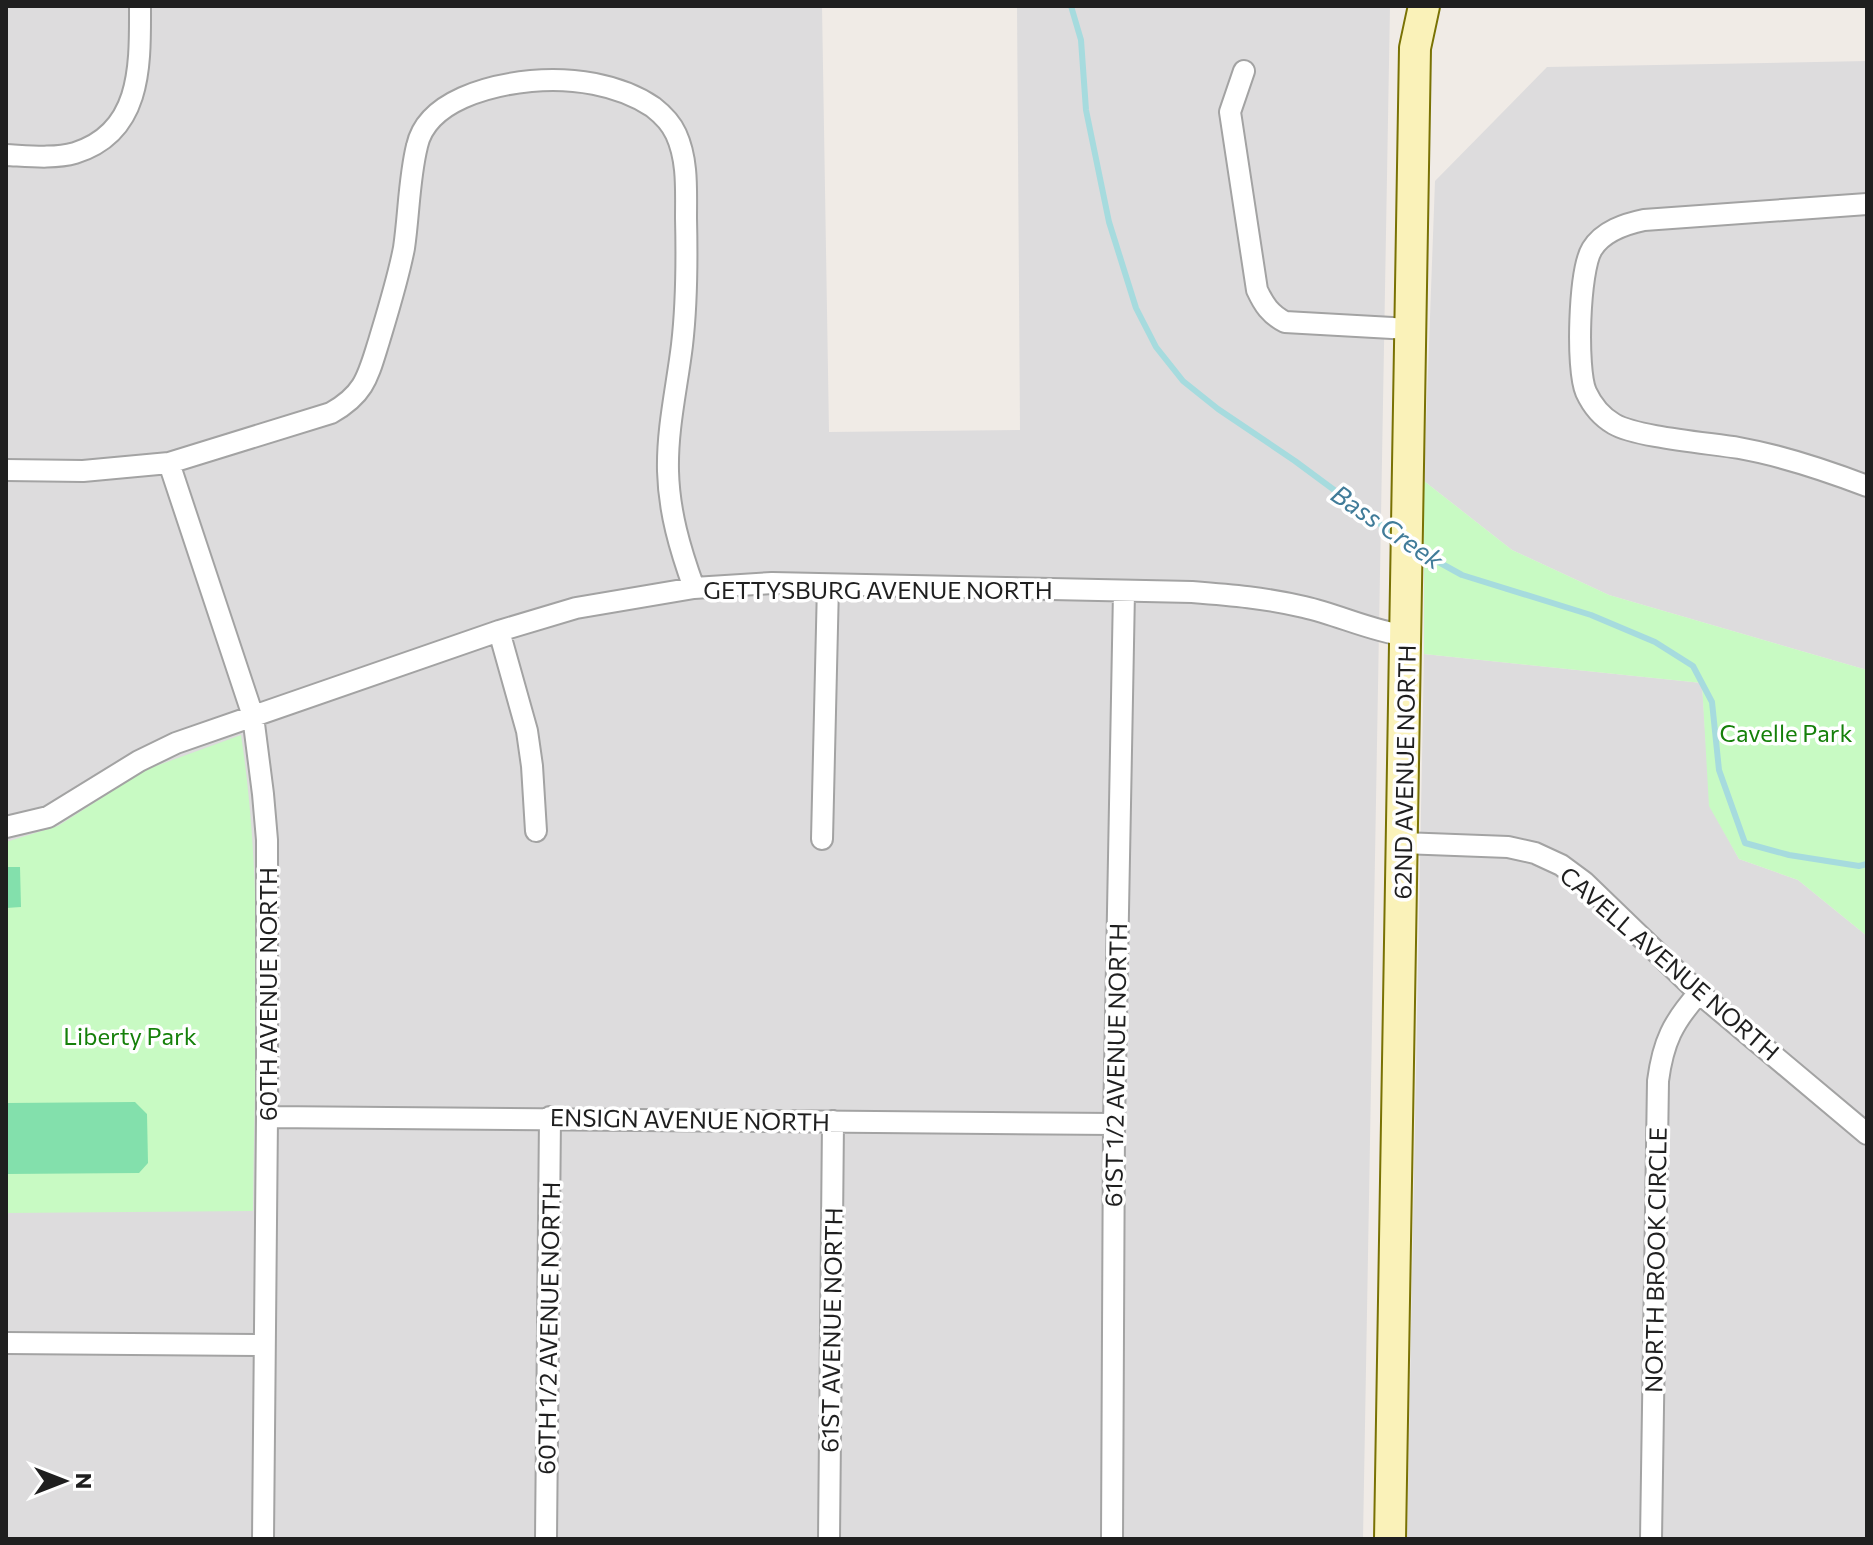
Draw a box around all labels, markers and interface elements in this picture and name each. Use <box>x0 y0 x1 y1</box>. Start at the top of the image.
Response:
water label: Bass Creek <box>1326 477 1451 575</box>
street label: GETTYSBURG AVENUE NORTH <box>703 575 1053 604</box>
street label: 62ND AVENUE NORTH <box>1387 644 1421 900</box>
park label: Cavelle Park <box>1720 718 1852 747</box>
street label: CAVELL AVENUE NORTH <box>1555 860 1785 1066</box>
street label: 60TH AVENUE NORTH <box>253 867 282 1121</box>
street label: 61ST 1/2 AVENUE NORTH <box>1098 923 1132 1207</box>
park label: Liberty Park <box>63 1021 197 1050</box>
street label: ENSIGN AVENUE NORTH <box>550 1102 830 1136</box>
street label: NORTH BROOK CIRCLE <box>1638 1127 1672 1393</box>
street label: 60TH 1/2 AVENUE NORTH <box>531 1181 565 1475</box>
street label: 61ST AVENUE NORTH <box>814 1207 848 1453</box>
north arrow <box>24 1441 104 1521</box>
text: N <box>71 1473 98 1489</box>

